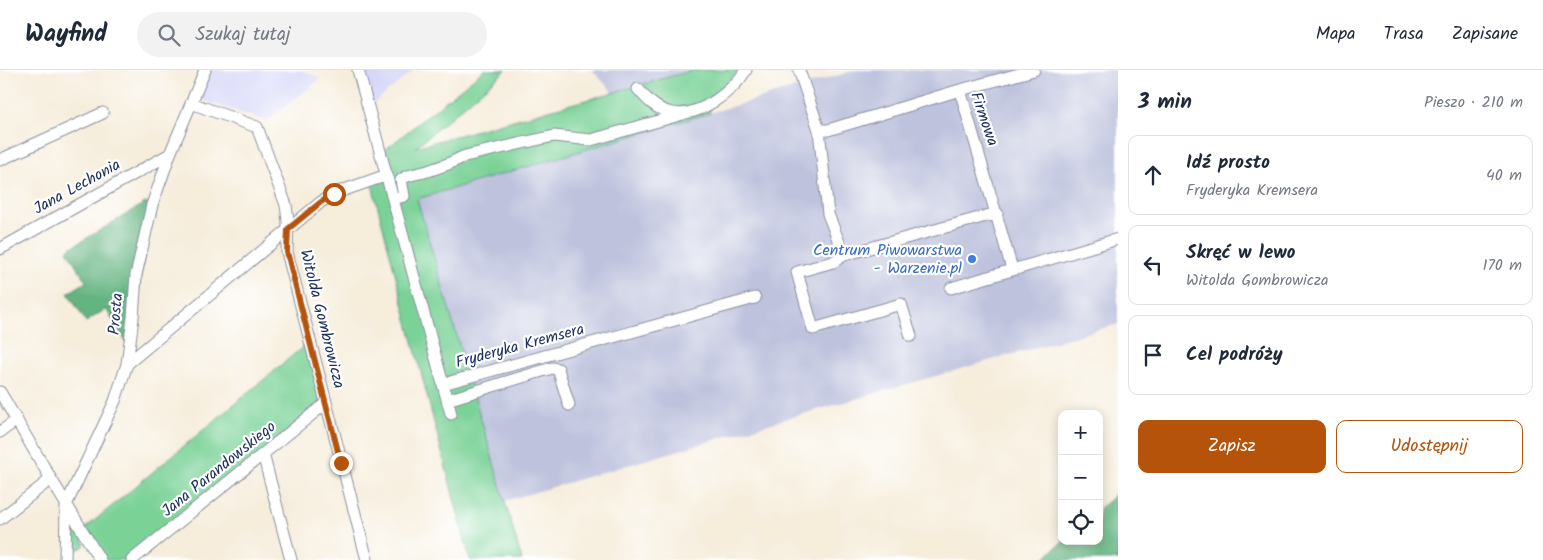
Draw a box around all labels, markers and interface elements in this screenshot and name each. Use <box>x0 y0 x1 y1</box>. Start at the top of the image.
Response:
search box <box>137 12 487 57</box>
text: Wayfind <box>25 15 107 54</box>
text: Szukaj tutaj <box>195 20 291 50</box>
text: Mapa <box>1316 20 1356 49</box>
text: Trasa <box>1384 20 1424 49</box>
text: Zapisane <box>1452 20 1518 49</box>
icon: search <box>155 21 183 49</box>
text: 3 min <box>1138 86 1192 119</box>
street label: Firmowa <box>963 89 1005 149</box>
text: Pieszo · 210 m <box>1424 90 1523 115</box>
text: Idź prosto <box>1186 148 1270 178</box>
street label: Jana Lechonia <box>29 153 125 221</box>
icon: ahead <box>1139 161 1167 189</box>
text: 40 m <box>1486 163 1522 188</box>
text: Fryderyka Kremsera <box>1186 178 1318 203</box>
route start <box>323 183 346 206</box>
place label: Centrum Piwowarstwa - Warzenie.pl <box>813 238 962 281</box>
text: Skręć w lewo <box>1186 238 1295 268</box>
street label: Witolda Gombrowicza <box>293 247 351 391</box>
icon: left <box>1139 251 1167 279</box>
marker: Centrum Piwowarstwa - Warzenie.pl <box>966 253 978 265</box>
text: 170 m <box>1482 253 1522 278</box>
text: Witolda Gombrowicza <box>1186 268 1329 293</box>
street label: Prosta <box>102 292 130 336</box>
street label: Fryderyka Kremsera <box>453 317 587 375</box>
text: Cel podróży <box>1186 340 1283 370</box>
icon: arrive <box>1139 341 1167 369</box>
map controls <box>1058 410 1103 545</box>
button: + <box>1058 410 1103 455</box>
street label: Jana Parandowskiego <box>156 415 282 523</box>
button: Zapisz <box>1138 420 1326 473</box>
button: Udostępnij <box>1336 420 1523 473</box>
route end <box>330 452 353 475</box>
button: − <box>1058 455 1103 500</box>
button: locate <box>1058 500 1103 545</box>

